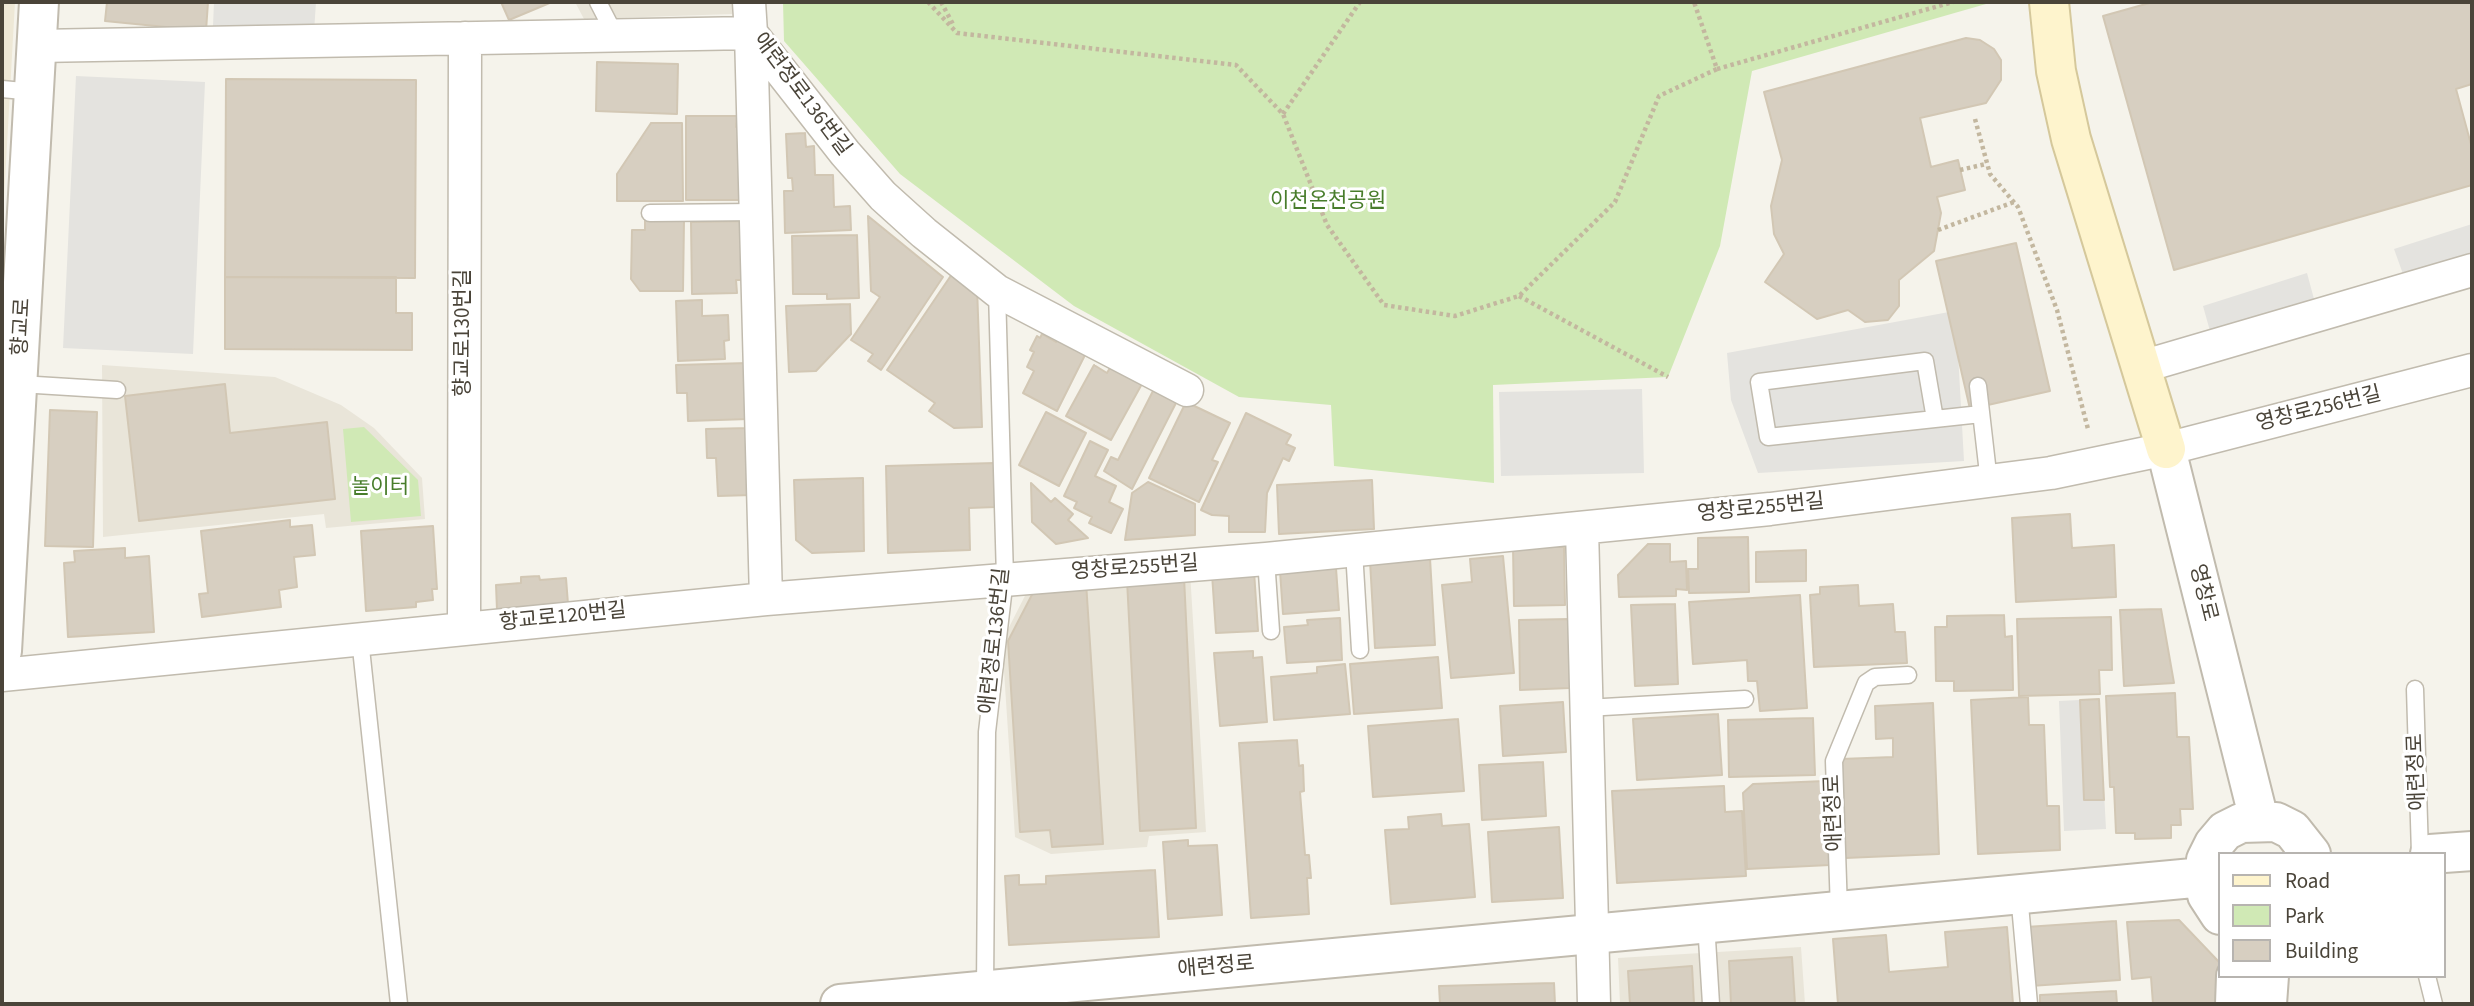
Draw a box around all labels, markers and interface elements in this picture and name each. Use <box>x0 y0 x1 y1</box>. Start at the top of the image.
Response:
street label: 애련정로136번길 <box>747 29 855 161</box>
park label: 이천온천공원 <box>1270 189 1386 215</box>
street label: 향교로130번길 <box>451 269 477 397</box>
street label: 향교로 <box>9 297 37 357</box>
street label: 영창로256번길 <box>2254 382 2384 438</box>
park label: 놀이터 <box>351 475 409 501</box>
street label: 영창로255번길 <box>1696 490 1826 528</box>
street label: 영창로255번길 <box>1070 552 1200 586</box>
street label: 영창로 <box>2183 562 2221 624</box>
street label: 애련정로136번길 <box>976 566 1016 716</box>
street label: 향교로120번길 <box>498 599 628 637</box>
street label: 애련정로 <box>2404 733 2432 811</box>
street label: 애련정로 <box>1821 774 1849 852</box>
legend <box>2218 852 2446 978</box>
text: Road <box>2285 866 2330 896</box>
text: Park <box>2285 901 2324 931</box>
text: Building <box>2285 936 2358 966</box>
street label: 애련정로 <box>1176 952 1256 984</box>

